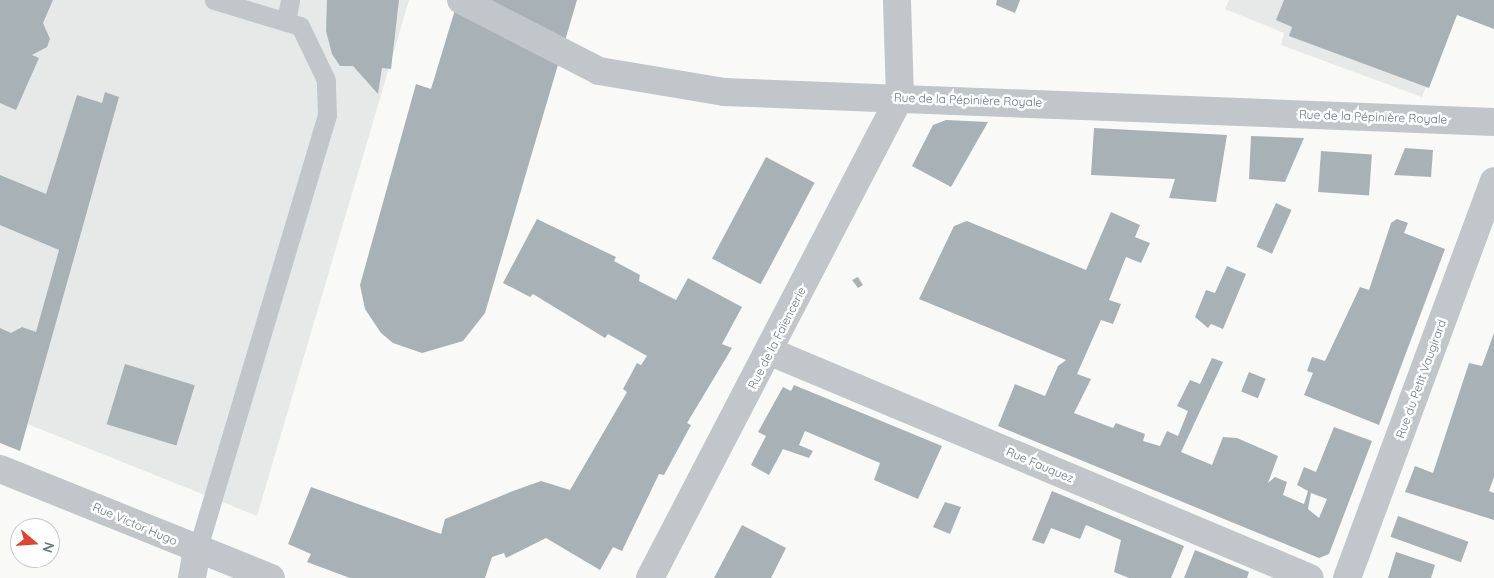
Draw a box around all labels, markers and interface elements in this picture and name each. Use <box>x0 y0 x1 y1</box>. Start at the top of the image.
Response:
street label: Rue de la Pépinière Royale <box>894 90 1042 110</box>
street label: Rue de la Pépinière Royale <box>1299 107 1447 127</box>
street label: Rue de la Faïencerie <box>745 285 809 391</box>
street label: Rue du Petit Vaugirard <box>1393 318 1449 440</box>
street label: Rue Fauquez <box>1004 444 1076 486</box>
street label: Rue Victor Hugo <box>91 500 179 548</box>
north arrow <box>10 518 60 568</box>
text: N <box>38 540 58 555</box>

